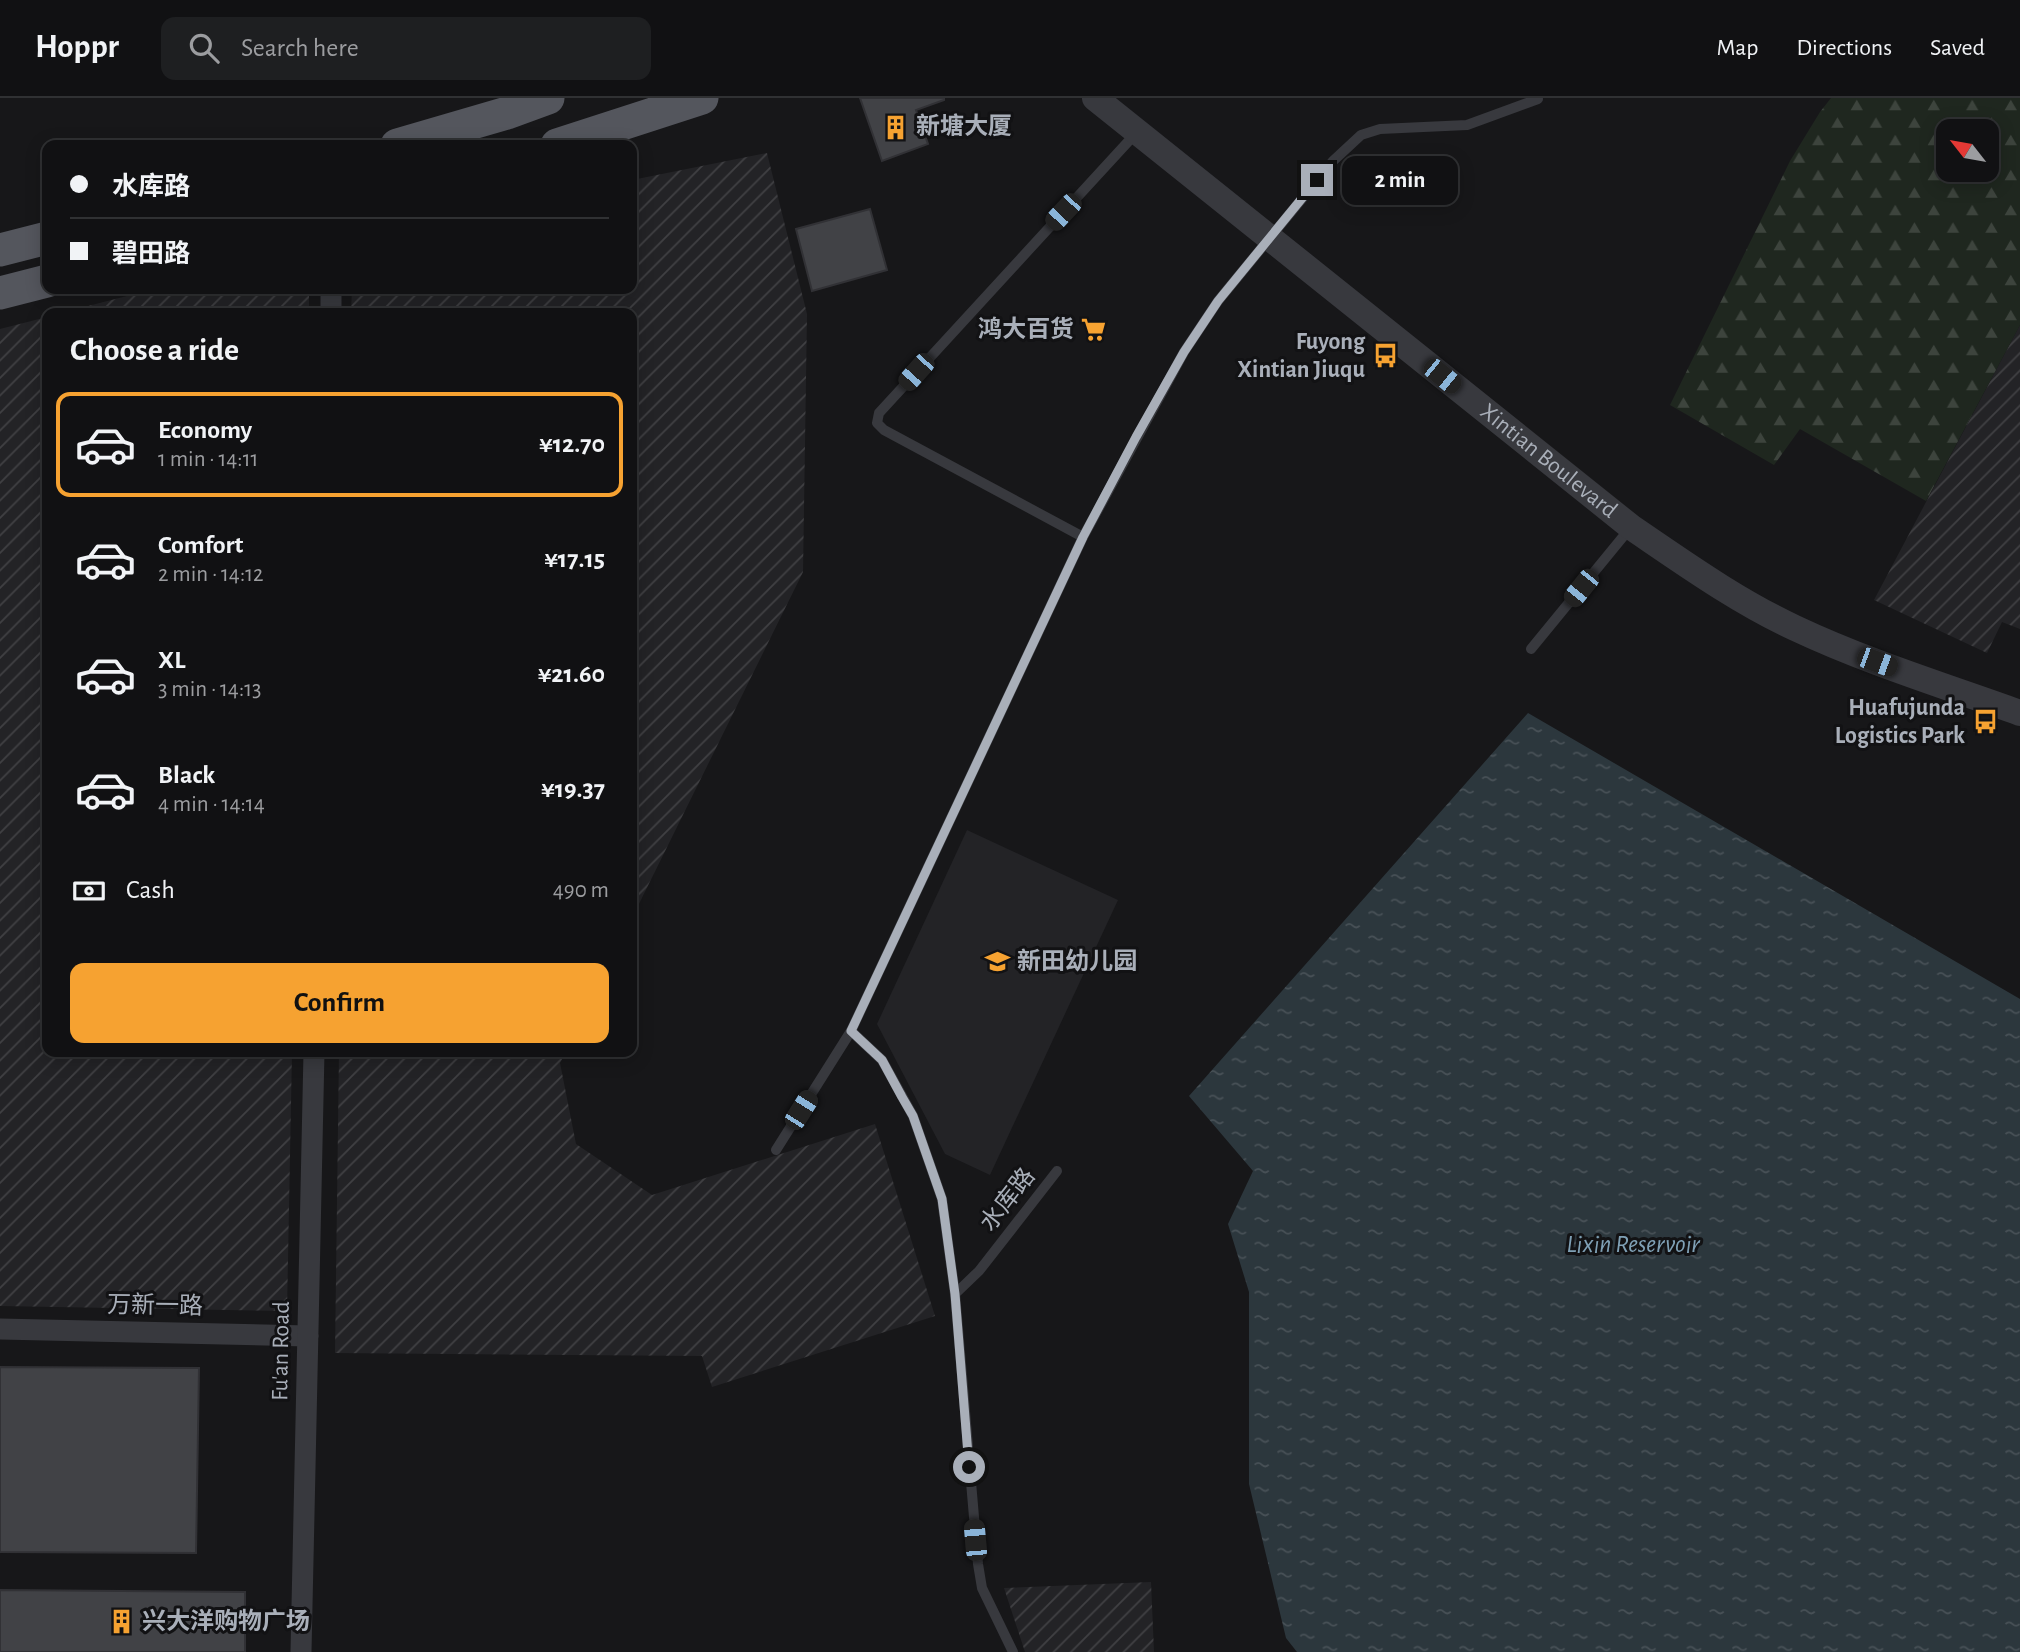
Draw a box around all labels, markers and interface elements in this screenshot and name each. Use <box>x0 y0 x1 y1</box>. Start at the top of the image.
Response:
search box <box>161 17 651 80</box>
icon: search <box>185 29 223 67</box>
text: Hoppr <box>35 31 119 64</box>
text: Search here <box>241 35 359 61</box>
text: Map <box>1716 36 1758 60</box>
text: Directions <box>1796 36 1892 60</box>
text: Saved <box>1930 36 1985 60</box>
building icon: 新塘大厦 <box>882 113 910 141</box>
place label: 新塘大厦 <box>916 113 1012 139</box>
north arrow <box>1936 119 1998 182</box>
map controls <box>1936 119 1999 182</box>
callout: 2 min <box>1342 155 1457 204</box>
route end <box>1301 164 1333 196</box>
text: 2 min <box>1374 169 1426 192</box>
text: 水库路 <box>112 174 190 200</box>
car <box>1041 189 1086 235</box>
text: 碧田路 <box>112 241 190 267</box>
place label: 鸿大百货 <box>978 316 1074 342</box>
supermarket icon: 鸿大百货 <box>1080 316 1108 344</box>
place label: Fuyong Xintian Jiuqu <box>1237 330 1366 382</box>
text: Choose a ride <box>70 334 239 366</box>
bus stop icon: Fuyong Xintian Jiuqu <box>1371 342 1399 370</box>
car <box>895 349 938 395</box>
car <box>1420 355 1465 397</box>
street label: Xintian Boulevard <box>1476 399 1622 523</box>
icon: car <box>74 413 137 476</box>
text: Economy <box>158 417 252 443</box>
text: ¥12.70 <box>539 431 605 457</box>
text: 1 min · 14:11 <box>158 448 258 471</box>
icon: car <box>74 528 137 591</box>
text: Comfort <box>158 532 243 558</box>
text: ¥17.15 <box>544 546 605 572</box>
text: 2 min · 14:12 <box>158 563 264 586</box>
car <box>1560 565 1603 611</box>
icon: car <box>74 643 137 706</box>
car <box>1854 645 1901 679</box>
text: XL <box>158 647 185 673</box>
text: ¥21.60 <box>538 661 605 687</box>
text: 3 min · 14:13 <box>158 678 262 701</box>
place label: Huafujunda Logistics Park <box>1835 696 1965 748</box>
bus stop icon: Huafujunda Logistics Park <box>1971 708 1999 736</box>
icon: car <box>74 758 137 821</box>
text: Black <box>158 762 215 788</box>
text: ¥19.37 <box>541 776 605 802</box>
text: 4 min · 14:14 <box>158 793 265 816</box>
icon: cash <box>70 872 108 910</box>
text: Cash <box>126 877 175 903</box>
text: 490 m <box>553 879 609 902</box>
school or university icon: 新田幼儿园 <box>983 948 1011 976</box>
place label: 新田幼儿园 <box>1017 948 1137 974</box>
button: Confirm <box>70 963 609 1043</box>
car <box>781 1087 822 1133</box>
street label: 水库路 <box>975 1163 1040 1236</box>
water label: Lixin Reservoir <box>1566 1231 1701 1257</box>
street label: 万新一路 <box>107 1291 203 1319</box>
street label: Fu'an Road <box>268 1301 294 1401</box>
route start <box>953 1451 985 1483</box>
car <box>963 1518 988 1562</box>
building icon: 兴大洋购物广场 <box>108 1608 136 1636</box>
place label: 兴大洋购物广场 <box>142 1608 310 1634</box>

